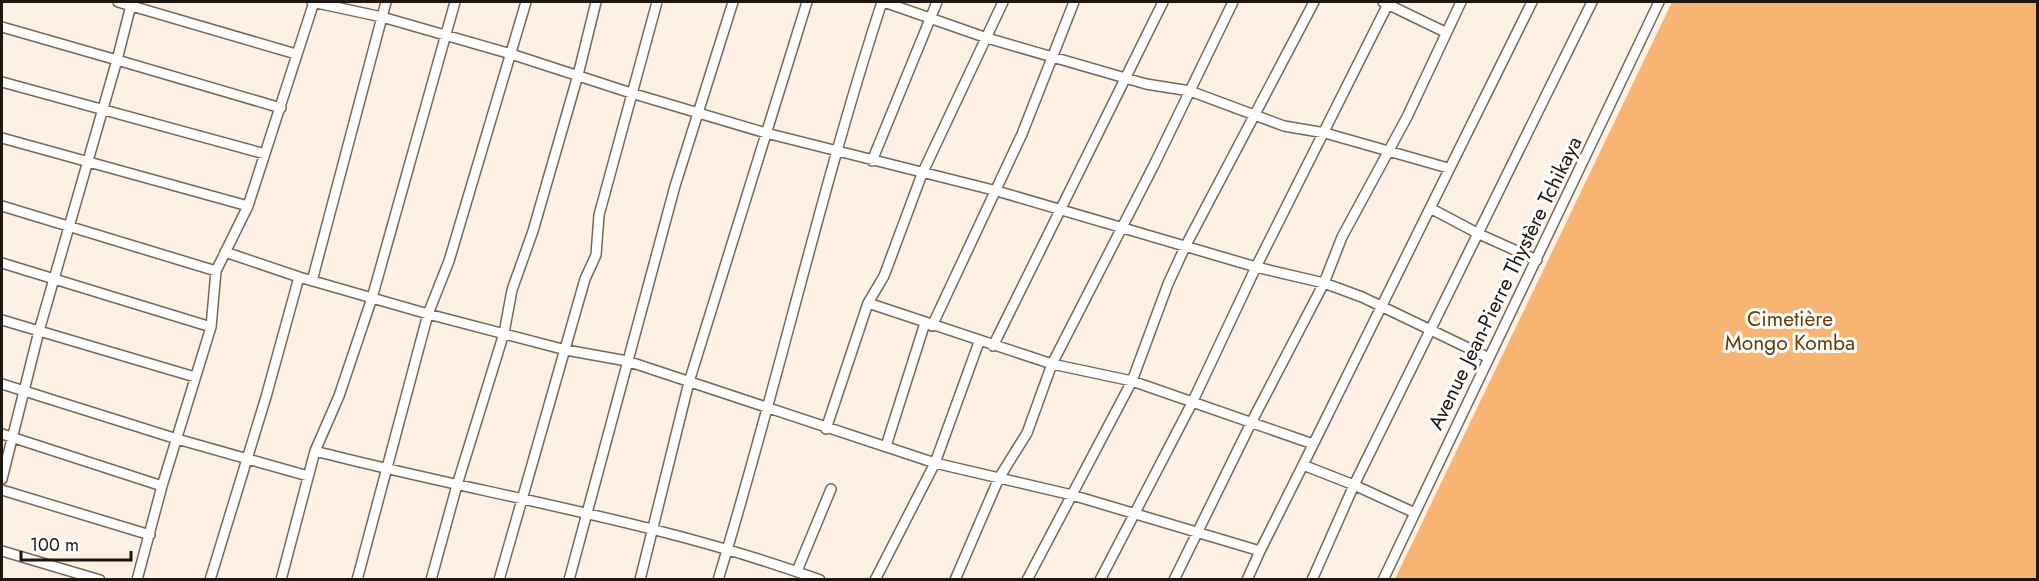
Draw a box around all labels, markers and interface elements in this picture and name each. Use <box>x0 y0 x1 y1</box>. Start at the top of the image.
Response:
street label: Avenue Jean-Pierre Thystère Tchikaya <box>1421 131 1589 435</box>
park label: Cimetière Mongo Komba <box>1725 304 1855 358</box>
scale bar <box>21 524 130 562</box>
text: 100 m <box>30 532 79 558</box>

